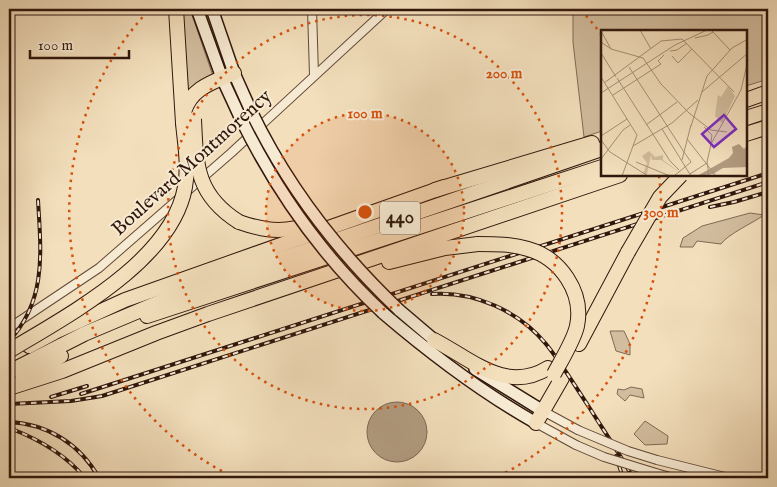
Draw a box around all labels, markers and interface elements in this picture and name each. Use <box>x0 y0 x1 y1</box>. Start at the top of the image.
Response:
scale bar <box>30 28 129 60</box>
inset map <box>601 30 747 176</box>
text: 100 m <box>38 36 74 55</box>
text: 200 m <box>486 64 523 83</box>
street label: Boulevard Montmorency <box>107 84 277 242</box>
text: 100 m <box>347 104 383 123</box>
road number: 440 <box>380 202 420 234</box>
centre of rings <box>356 203 374 221</box>
text: 300 m <box>643 203 679 222</box>

